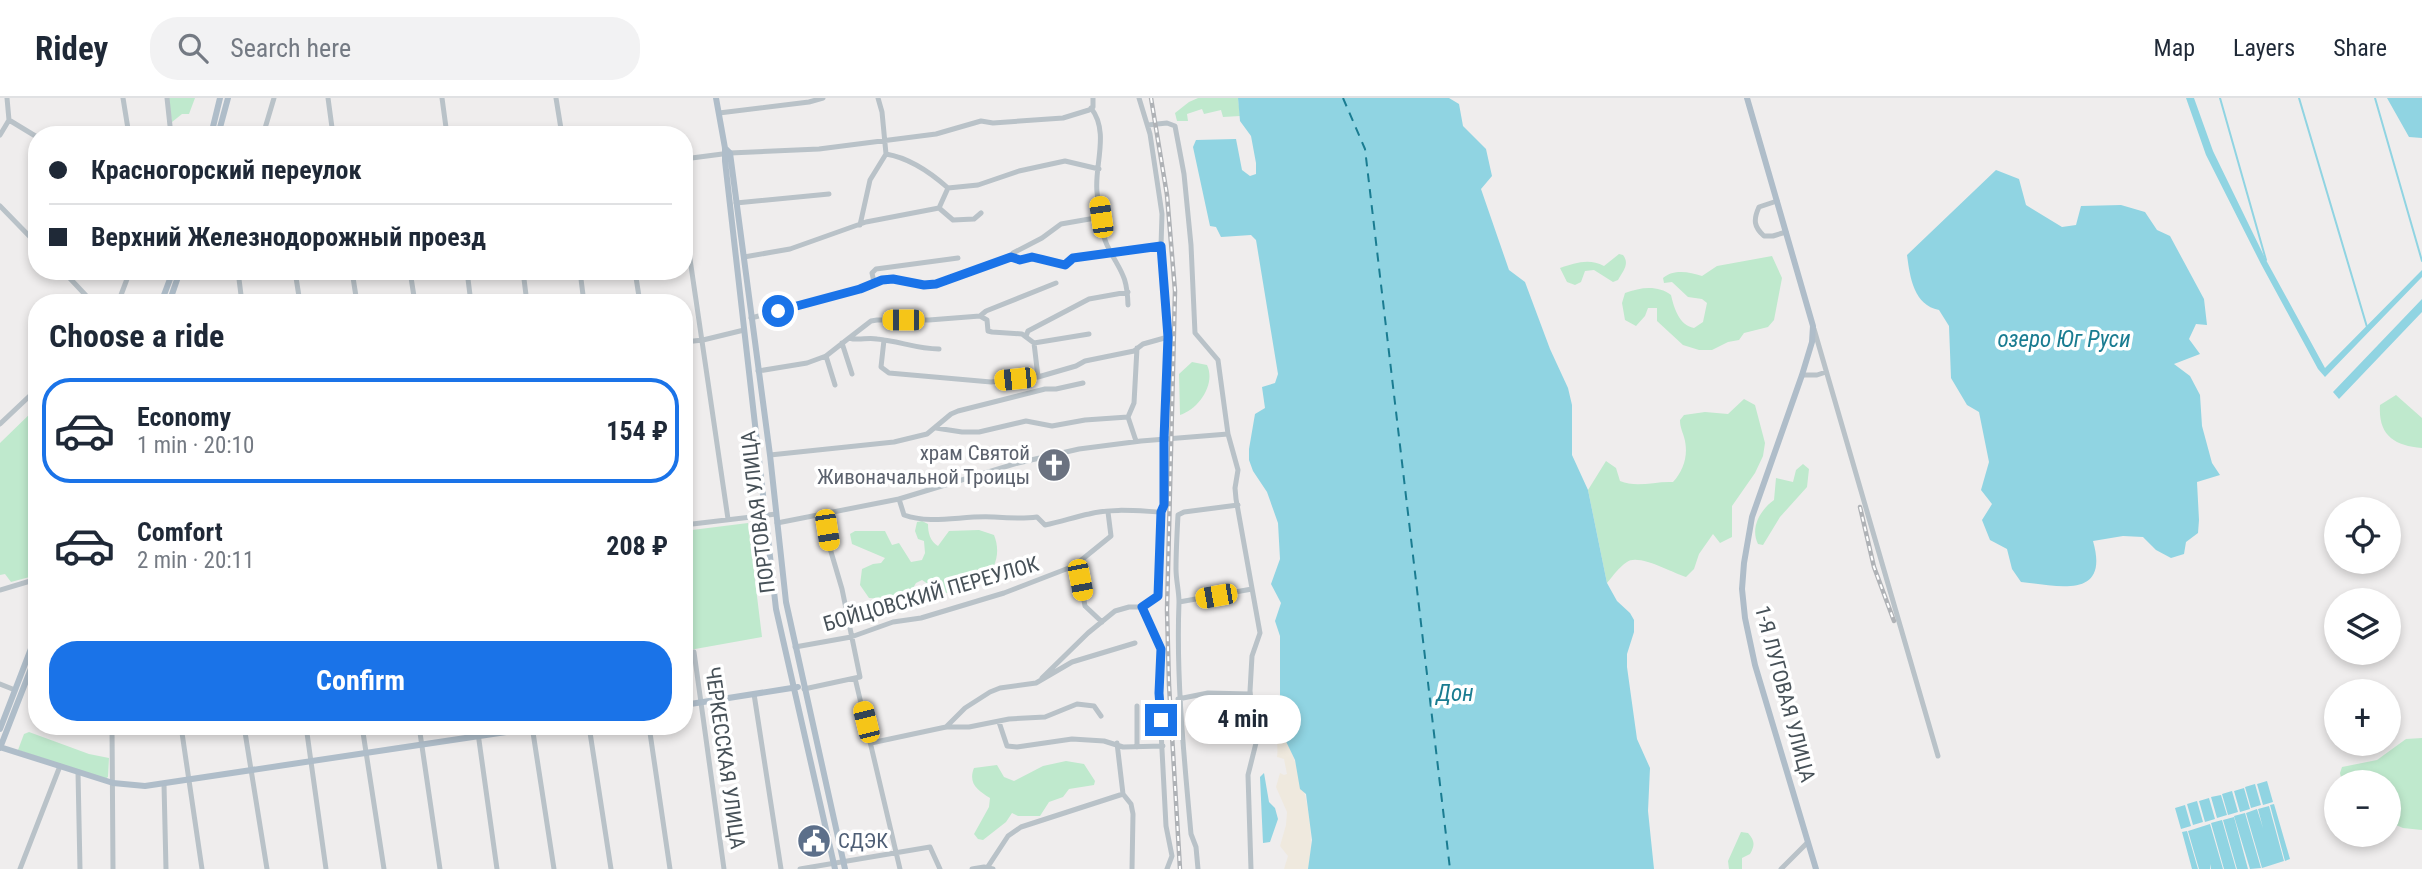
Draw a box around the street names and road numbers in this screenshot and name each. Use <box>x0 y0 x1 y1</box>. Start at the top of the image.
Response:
street label: ПОРТОВАЯ УЛИЦА <box>736 429 780 595</box>
street label: БОЙЦОВСКИЙ ПЕРЕУЛОК <box>820 552 1042 636</box>
street label: 1-Я ЛУГОВАЯ УЛИЦА <box>1750 603 1820 785</box>
street label: ЧЕРКЕССКАЯ УЛИЦА <box>700 665 750 851</box>

